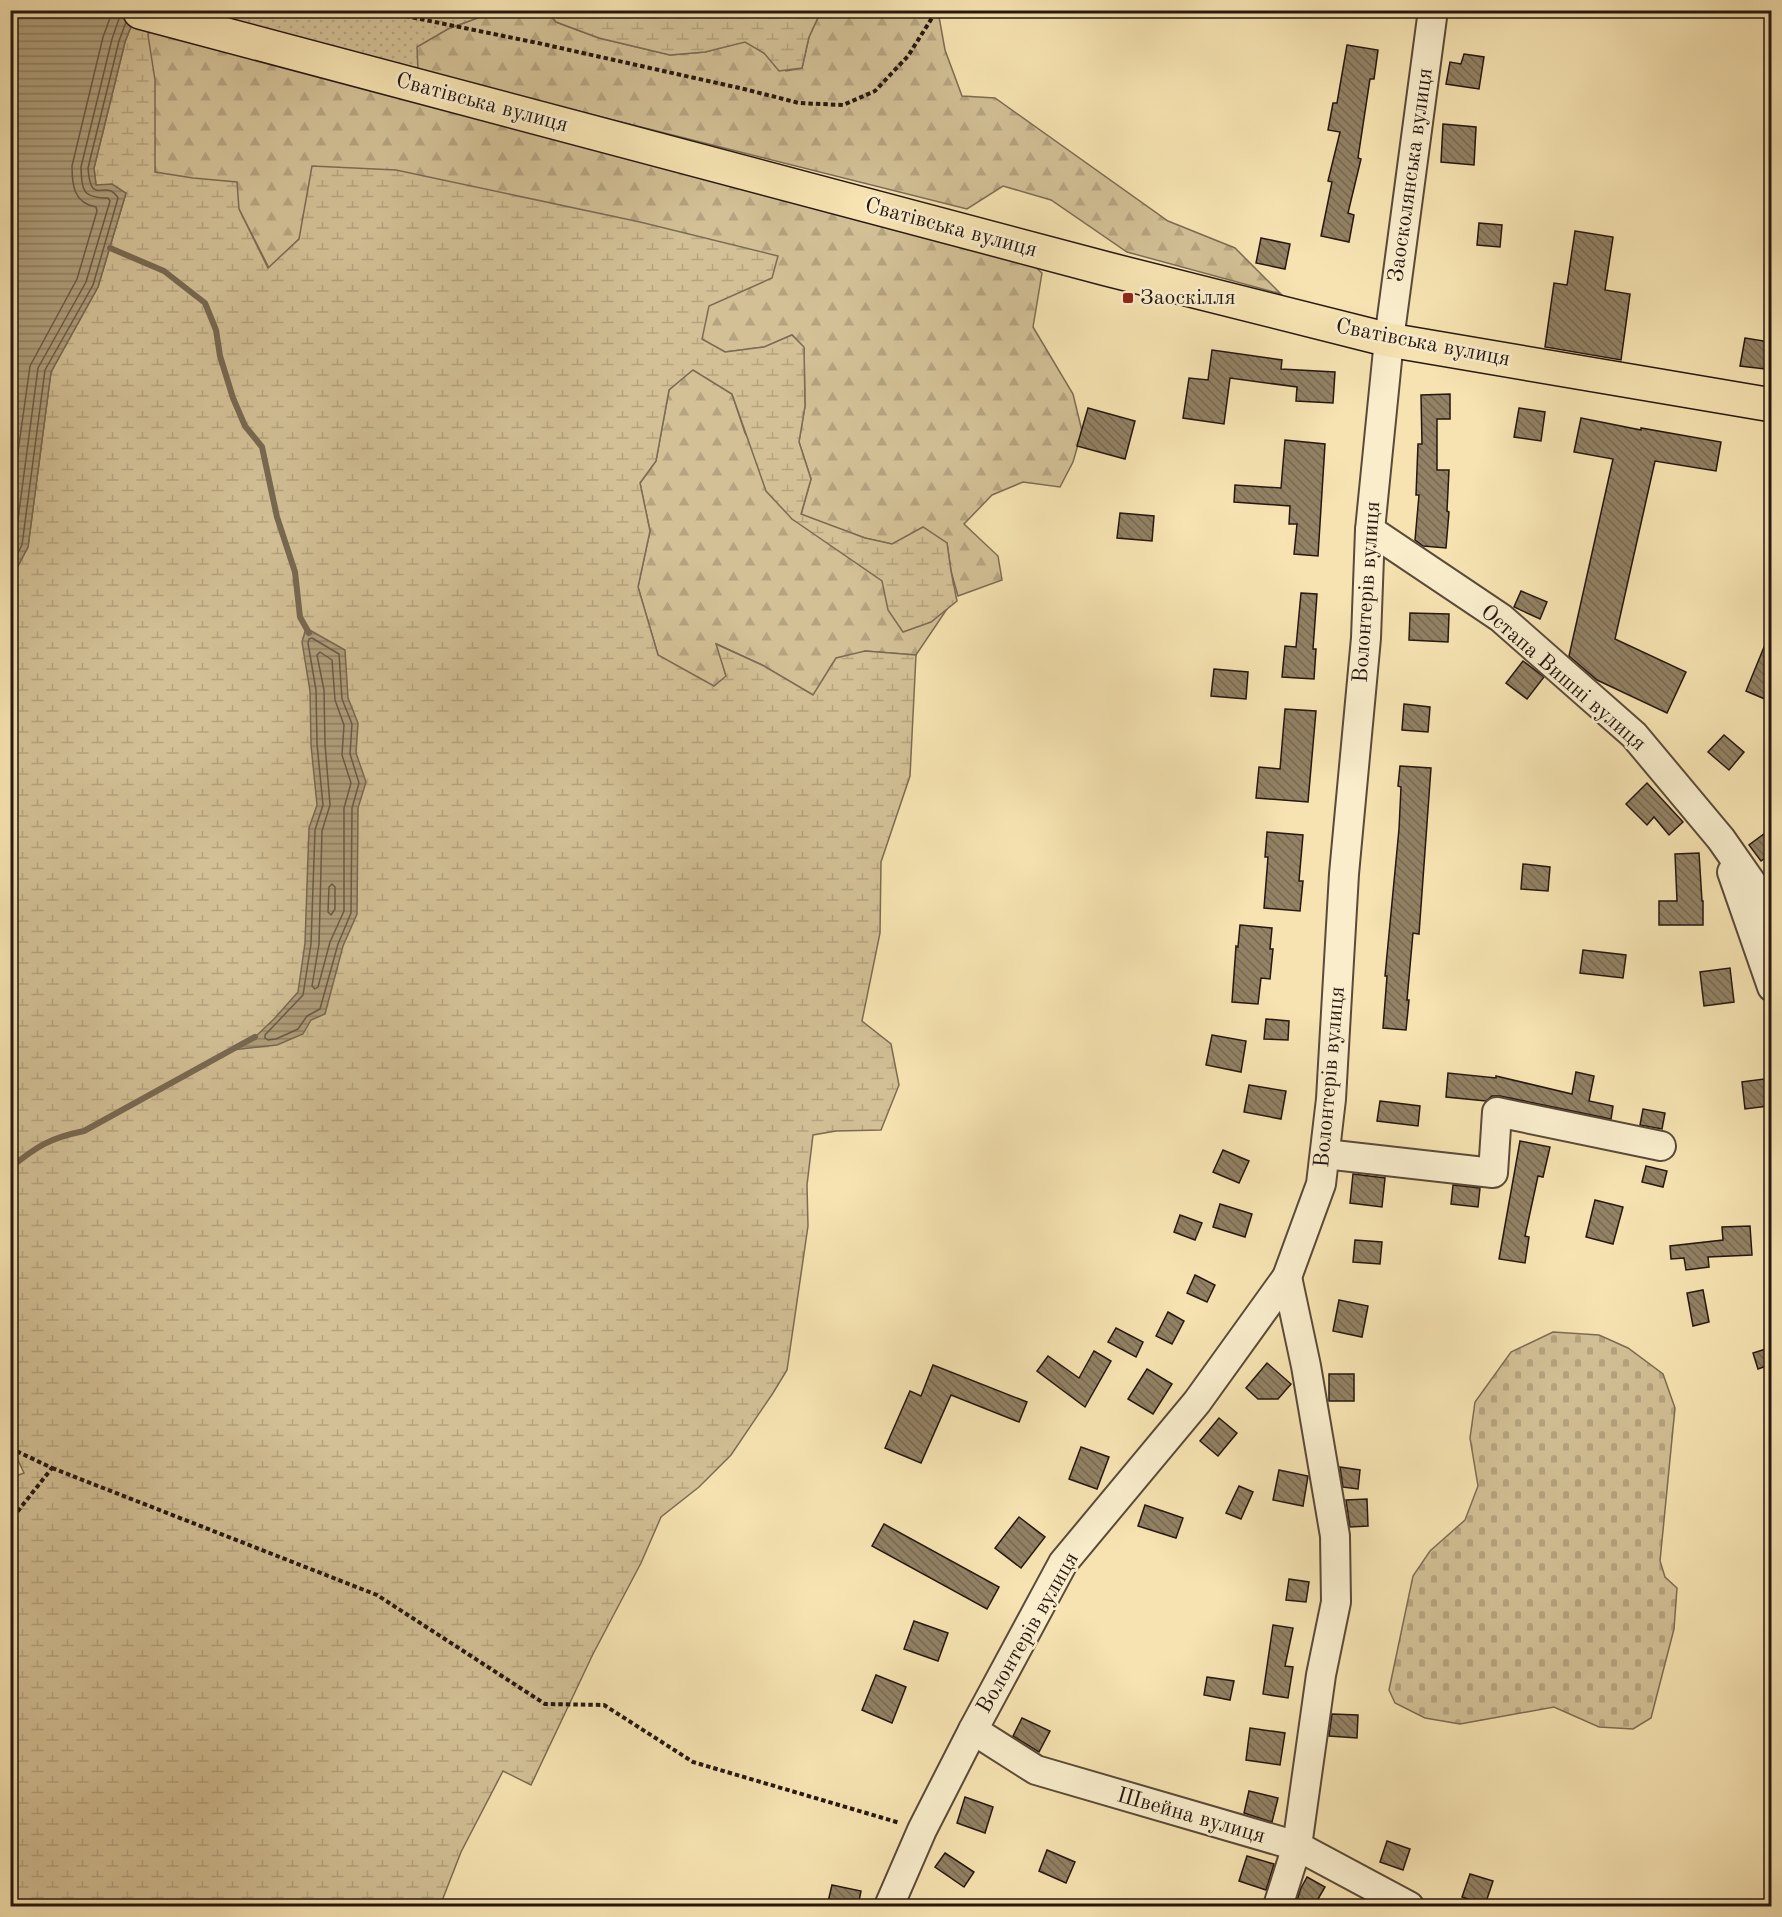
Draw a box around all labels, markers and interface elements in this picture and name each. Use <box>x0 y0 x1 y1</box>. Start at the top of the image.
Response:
street label: Заосколянська вулиця <box>1385 67 1437 283</box>
street label: Сватівська вулиця <box>394 69 570 137</box>
street label: Сватівська вулиця <box>863 194 1039 262</box>
place label: Заоскілля <box>1140 287 1236 309</box>
marker: Заоскілля <box>1121 291 1135 305</box>
street label: Сватівська вулиця <box>1334 315 1512 371</box>
street label: Волонтерів вулиця <box>1350 500 1384 684</box>
street label: Остапа Вишні вулиця <box>1476 601 1650 755</box>
street label: Волонтерів вулиця <box>1311 985 1349 1169</box>
street label: Волонтерів вулиця <box>973 1549 1083 1717</box>
street label: Швейна вулиця <box>1114 1784 1268 1848</box>

